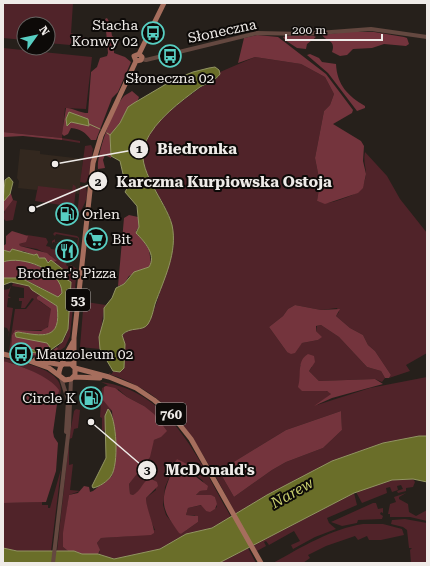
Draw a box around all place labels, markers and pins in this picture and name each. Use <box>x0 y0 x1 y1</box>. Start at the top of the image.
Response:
place label: Stacha Konwy 02 <box>71 17 138 49</box>
bus stop icon: Stacha Konwy 02 <box>140 20 166 46</box>
bus stop icon: Słoneczna 02 <box>157 43 183 69</box>
place label: Słoneczna 02 <box>126 70 215 86</box>
callout: Biedronka <box>129 135 245 162</box>
callout: Karczma Kurpiowska Ostoja <box>88 168 340 195</box>
fuel station icon: Orlen <box>54 201 80 227</box>
place label: Orlen <box>82 206 120 222</box>
supermarket icon: Bit <box>83 226 109 252</box>
place label: Bit <box>112 231 131 247</box>
restaurant icon: Brother's Pizza <box>54 238 80 264</box>
place label: Brother's Pizza <box>18 265 117 281</box>
bus stop icon: Mauzoleum 02 <box>8 341 34 367</box>
place label: Mauzoleum 02 <box>36 346 134 362</box>
fuel station icon: Circle K <box>78 385 104 411</box>
place label: Circle K <box>22 390 76 406</box>
callout: McDonald's <box>137 456 262 483</box>

